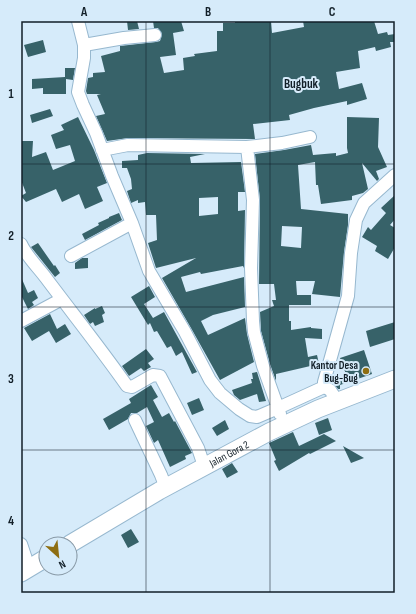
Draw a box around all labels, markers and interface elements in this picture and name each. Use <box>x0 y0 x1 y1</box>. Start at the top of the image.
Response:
text: A <box>80 4 88 20</box>
text: B <box>205 4 211 20</box>
text: C <box>329 4 336 20</box>
district label: Bugbuk <box>284 76 319 92</box>
text: 1 <box>8 86 14 102</box>
text: 2 <box>8 228 14 244</box>
place label: Kantor Desa Bug-Bug <box>311 359 359 385</box>
marker: Kantor Desa Bug-Bug <box>361 366 371 376</box>
text: 3 <box>8 371 14 387</box>
street label: Jalan Gora 2 <box>206 437 251 470</box>
text: 4 <box>8 513 14 529</box>
north arrow <box>38 536 78 576</box>
text: N <box>57 557 68 572</box>

